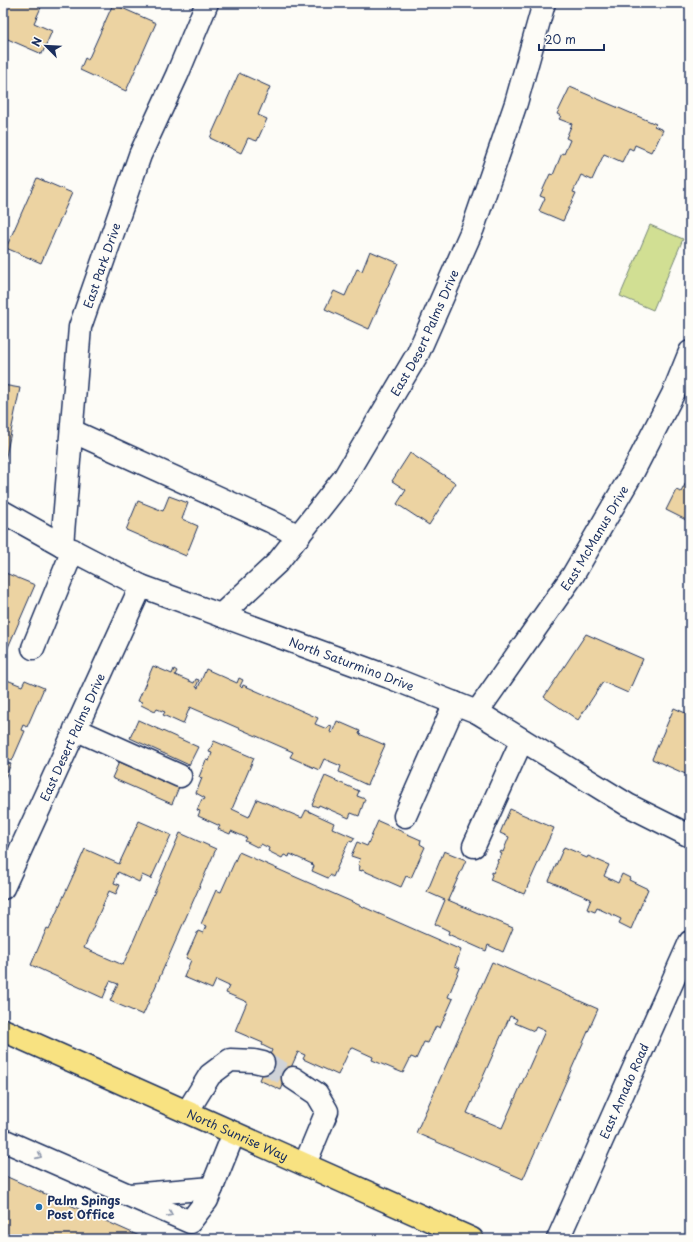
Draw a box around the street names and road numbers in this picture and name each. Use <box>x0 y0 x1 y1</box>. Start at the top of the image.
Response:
street label: East Park Drive <box>78 220 125 311</box>
street label: East Desert Palms Drive <box>386 267 463 399</box>
street label: East McManus Drive <box>556 482 632 594</box>
street label: North Saturmino Drive <box>287 632 417 695</box>
street label: East Desert Palms Drive <box>35 670 109 804</box>
street label: East Amado Road <box>595 1040 653 1142</box>
street label: North Sunrise Way <box>184 1104 291 1165</box>

